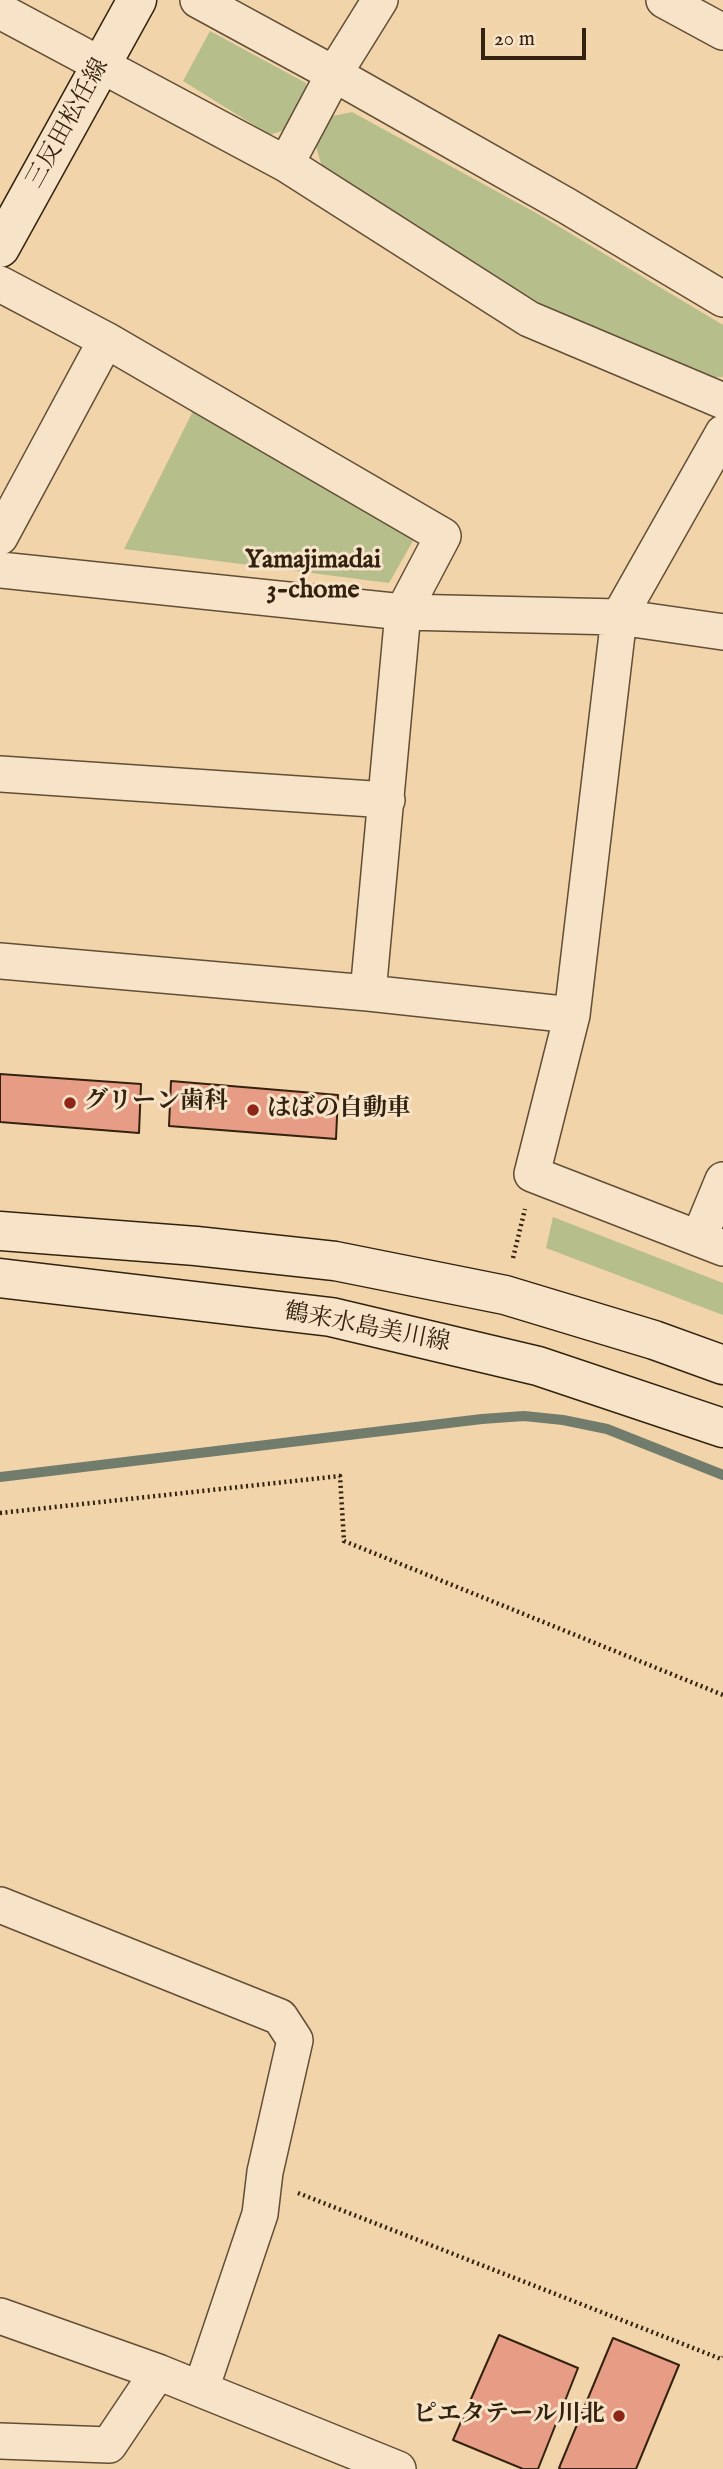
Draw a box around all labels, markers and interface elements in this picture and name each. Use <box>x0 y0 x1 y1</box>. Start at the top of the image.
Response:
scale bar <box>485 14 590 58</box>
text: 20 m <box>494 26 535 53</box>
street label: 三反田松任線 <box>21 54 117 194</box>
district label: Yamajimadai 3-chome <box>245 546 381 608</box>
place label: グリーン歯科 <box>84 1089 228 1117</box>
marker: グリーン歯科 <box>62 1095 78 1111</box>
place label: はばの自動車 <box>267 1096 411 1124</box>
marker: はばの自動車 <box>245 1102 261 1118</box>
street label: 鶴来水島美川線 <box>282 1299 452 1359</box>
place label: ピエタテール川北 <box>413 2402 605 2430</box>
marker: ピエタテール川北 <box>611 2408 627 2424</box>

